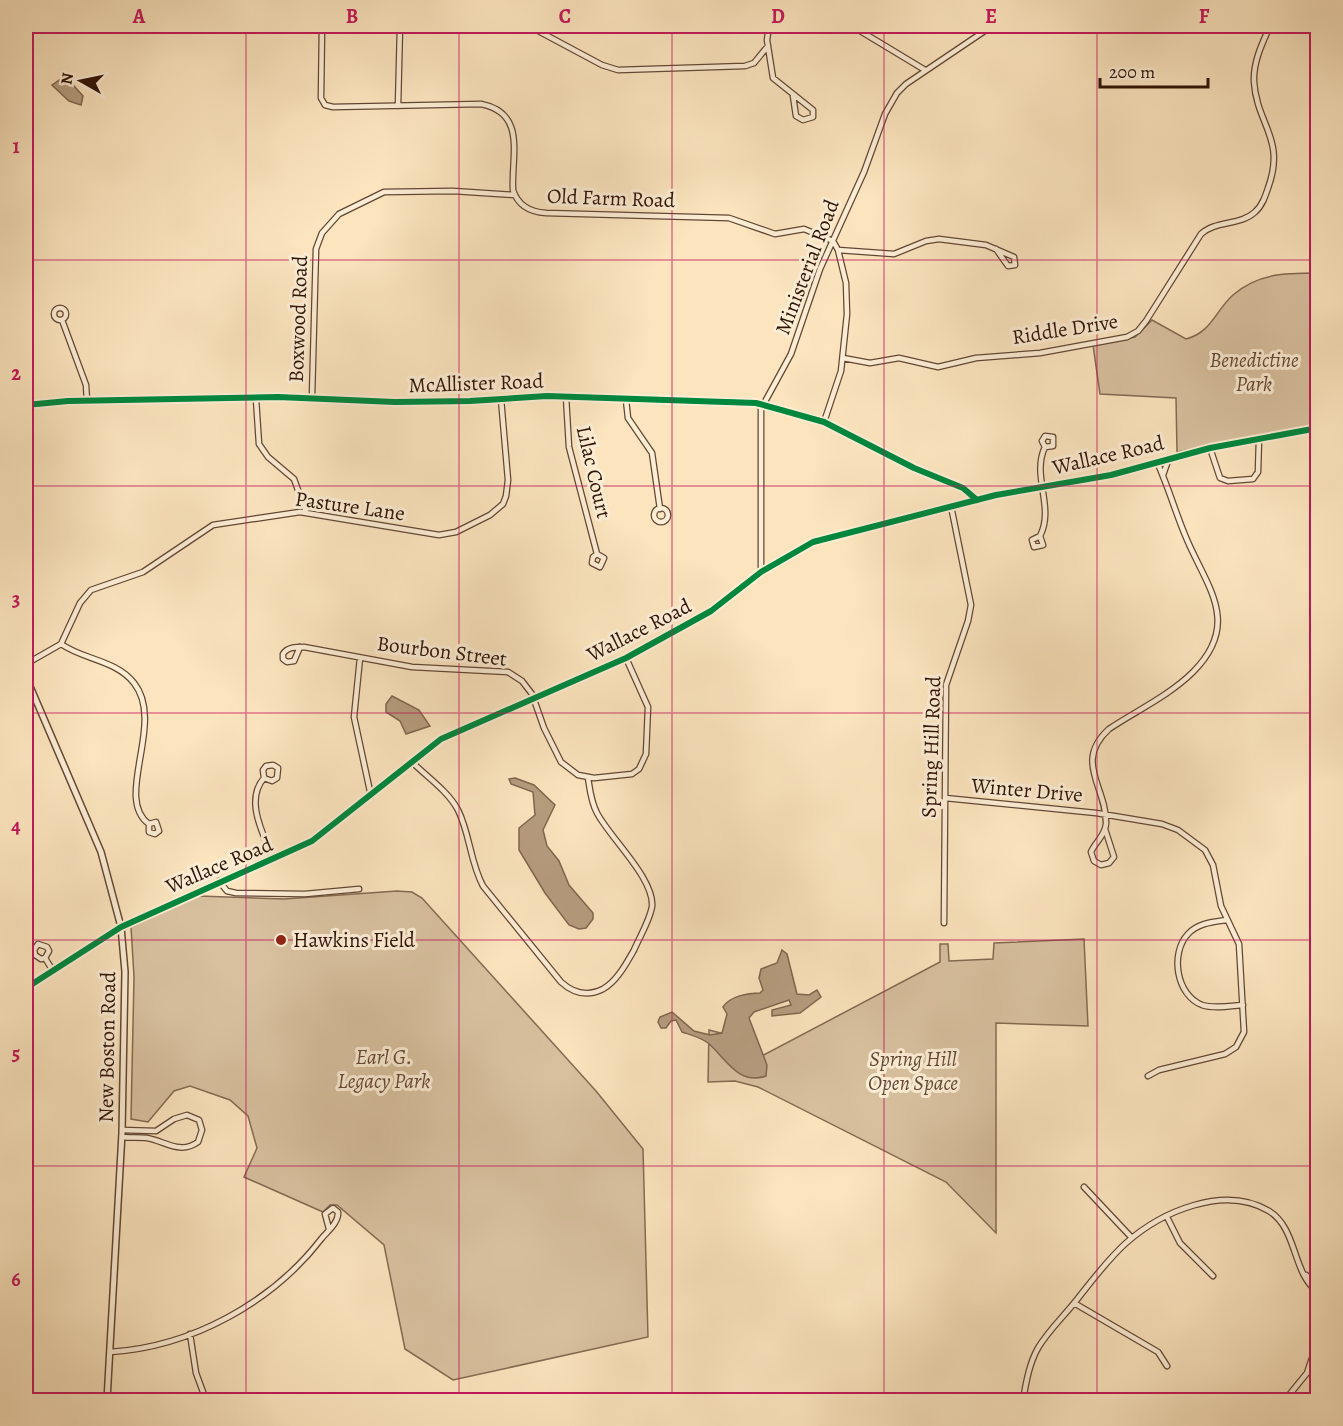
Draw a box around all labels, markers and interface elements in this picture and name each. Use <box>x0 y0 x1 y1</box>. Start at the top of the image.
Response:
text: A <box>132 3 146 30</box>
text: B <box>346 3 358 30</box>
text: C <box>559 3 571 30</box>
text: D <box>771 3 785 30</box>
text: E <box>985 3 997 30</box>
text: F <box>1199 3 1210 30</box>
north arrow <box>51 51 111 111</box>
scale bar <box>1100 51 1208 89</box>
text: 200 m <box>1109 60 1155 84</box>
text: N <box>55 71 79 86</box>
text: 1 <box>12 133 20 160</box>
street label: Old Farm Road <box>546 182 676 214</box>
street label: Ministerial Road <box>768 195 846 339</box>
street label: Boxwood Road <box>282 254 314 383</box>
street label: Riddle Drive <box>1010 307 1120 351</box>
park label: Benedictine Park <box>1209 346 1299 398</box>
text: 2 <box>11 360 21 387</box>
street label: McAllister Road <box>408 367 545 399</box>
street label: Lilac Court <box>570 423 618 521</box>
street label: Wallace Road <box>1049 428 1167 482</box>
street label: Pasture Lane <box>293 484 407 528</box>
text: 3 <box>12 586 20 613</box>
street label: Wallace Road <box>581 591 697 669</box>
street label: Bourbon Street <box>375 629 509 673</box>
street label: Spring Hill Road <box>915 675 947 818</box>
street label: Winter Drive <box>969 771 1084 809</box>
text: 4 <box>11 813 21 840</box>
street label: Wallace Road <box>160 830 277 900</box>
place label: Hawkins Field <box>293 926 416 954</box>
marker: Hawkins Field <box>274 933 288 947</box>
street label: New Boston Road <box>92 971 122 1123</box>
text: 5 <box>12 1040 20 1067</box>
park label: Earl G. Legacy Park <box>338 1043 430 1095</box>
park label: Spring Hill Open Space <box>868 1045 958 1097</box>
text: 6 <box>11 1266 21 1293</box>

